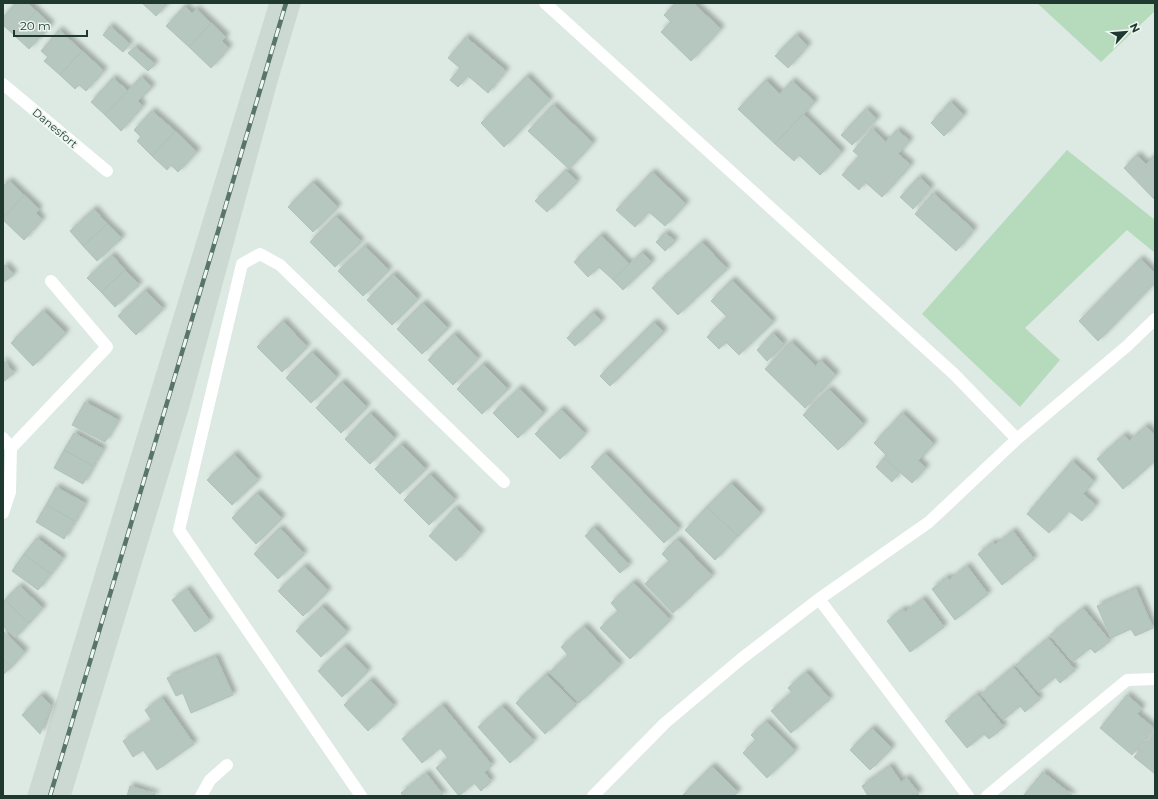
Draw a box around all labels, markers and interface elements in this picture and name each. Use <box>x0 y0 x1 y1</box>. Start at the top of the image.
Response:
scale bar <box>14 12 87 38</box>
north arrow <box>1106 12 1146 52</box>
text: 20 m <box>20 18 51 33</box>
text: N <box>1127 21 1143 35</box>
street label: Danesfort <box>30 105 81 151</box>

